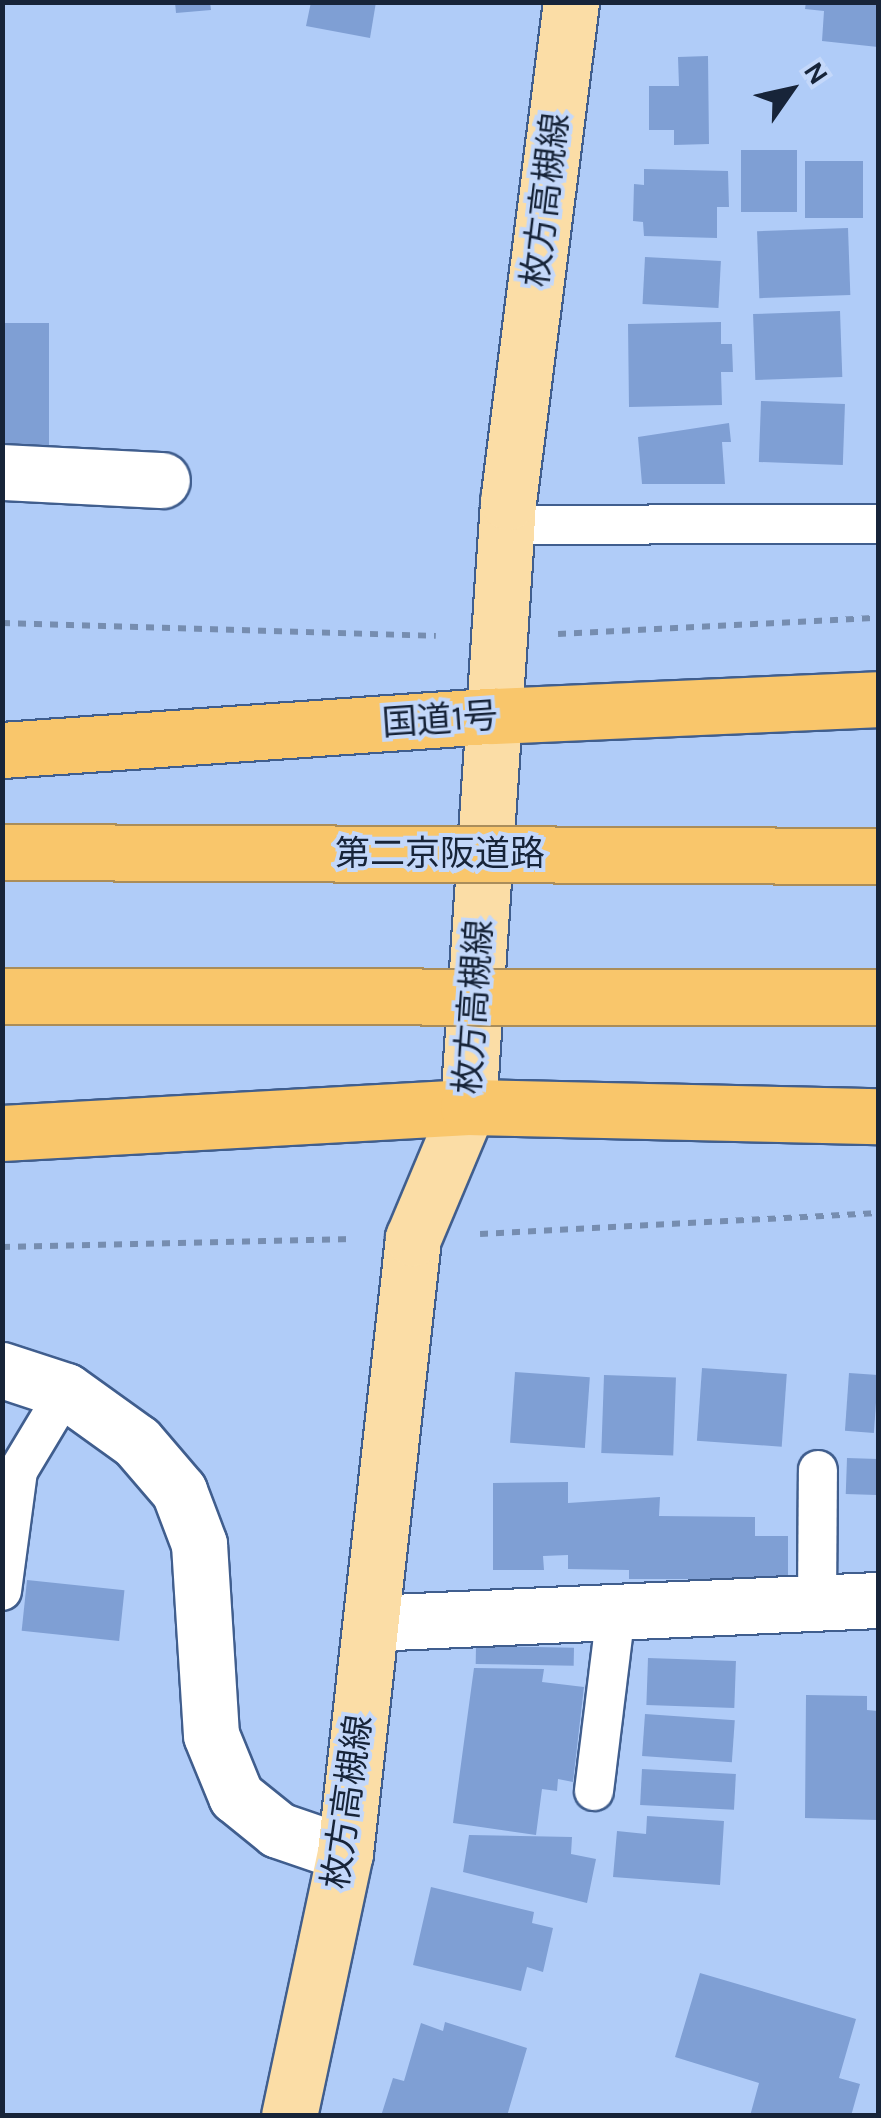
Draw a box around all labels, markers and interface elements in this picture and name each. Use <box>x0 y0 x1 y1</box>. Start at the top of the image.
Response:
north arrow <box>741 40 841 140</box>
text: N <box>797 55 836 90</box>
street label: 枚方高槻線 <box>514 111 578 289</box>
street label: 国道1号 <box>380 695 500 745</box>
street label: 第二京阪道路 <box>335 833 545 875</box>
street label: 枚方高槻線 <box>447 918 501 1096</box>
street label: 枚方高槻線 <box>315 1712 381 1892</box>

